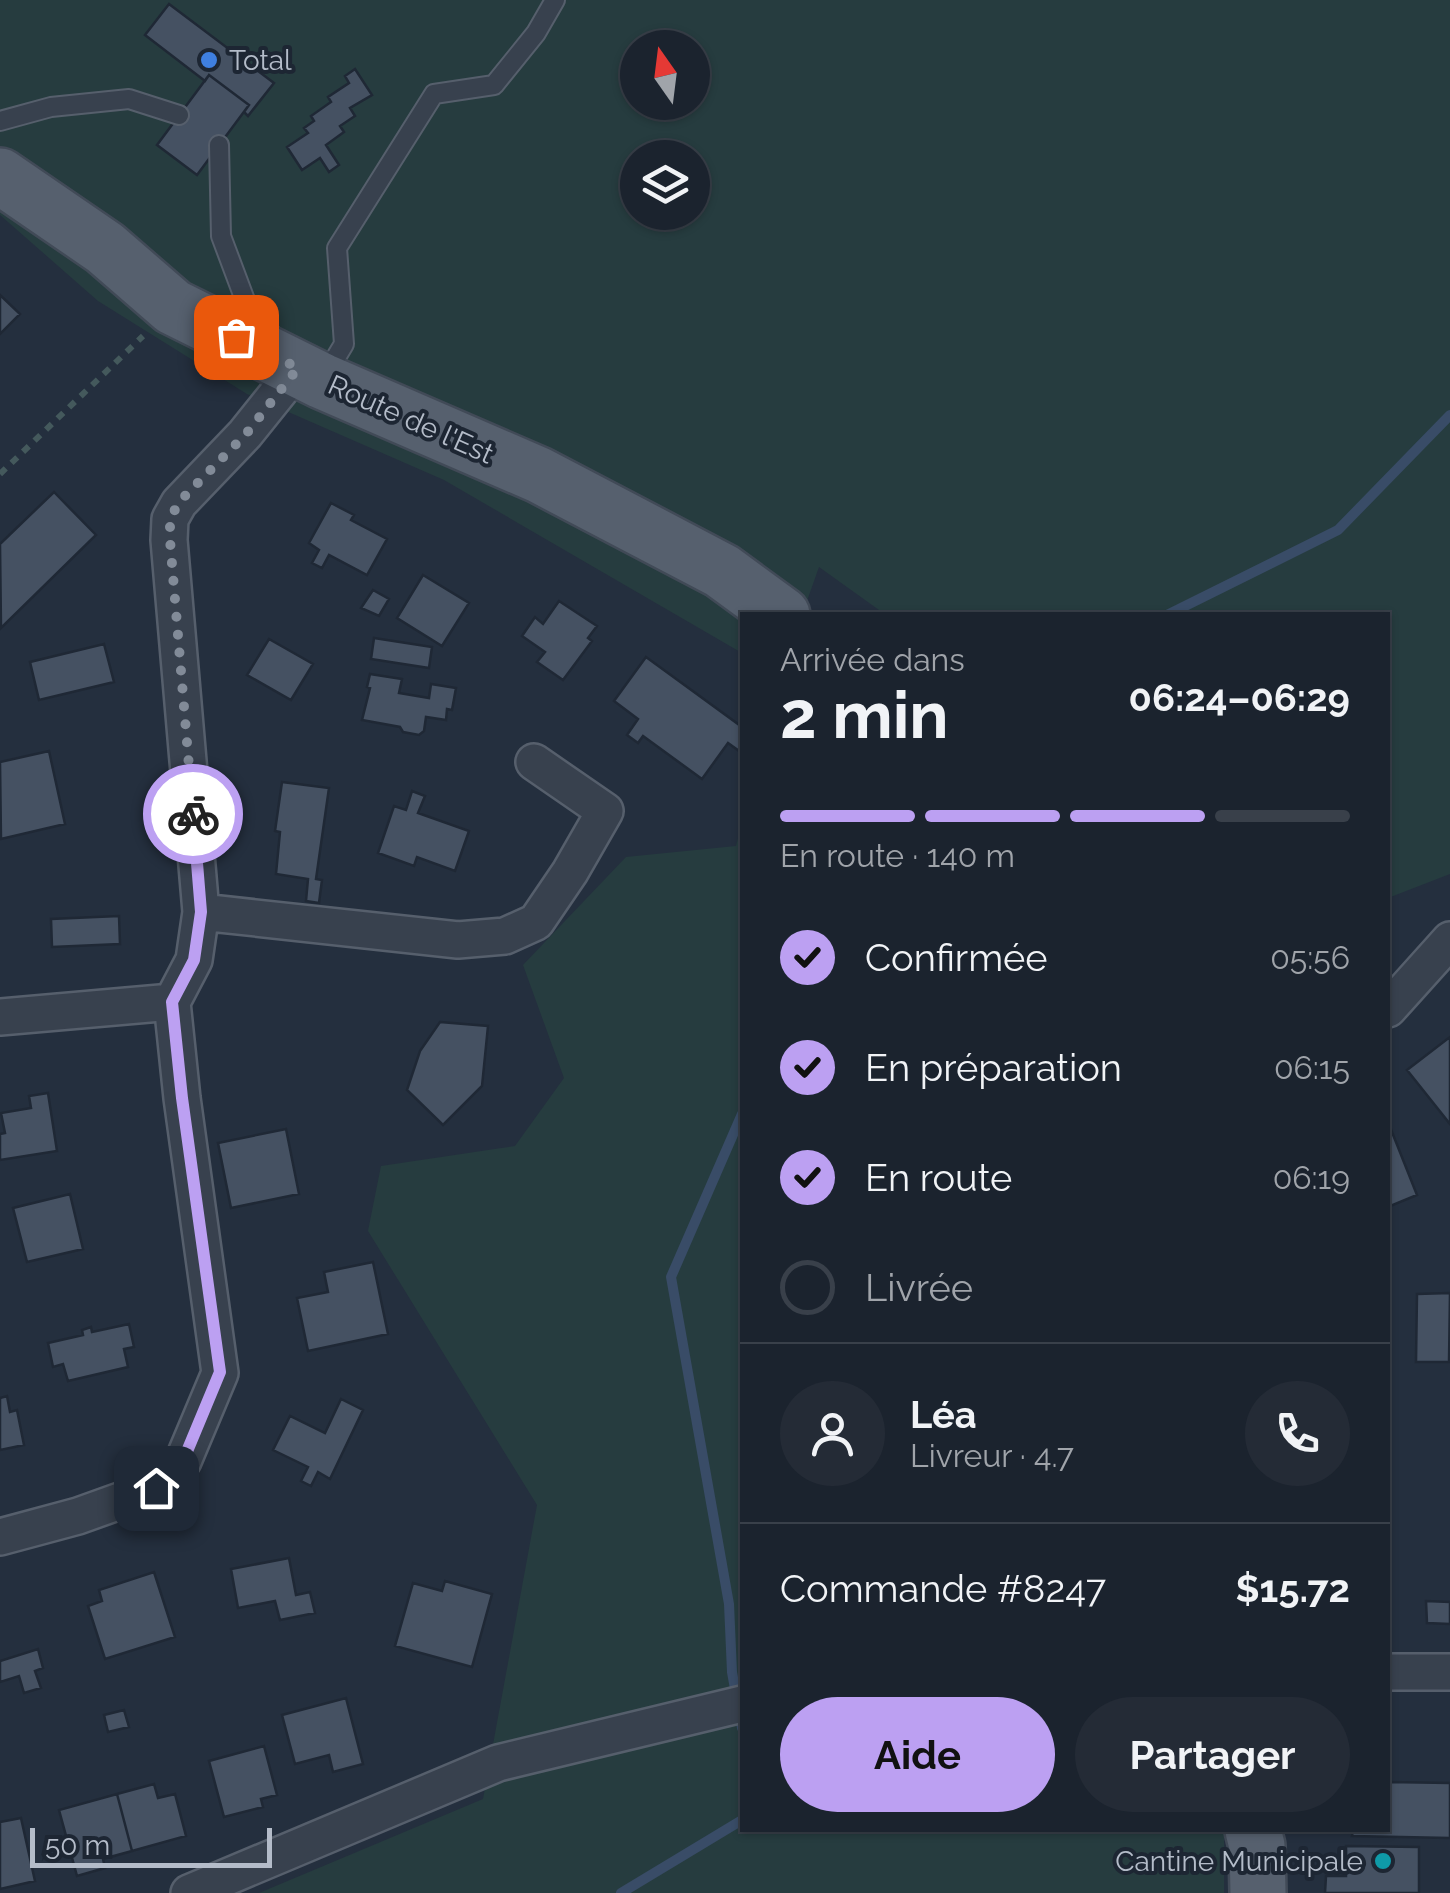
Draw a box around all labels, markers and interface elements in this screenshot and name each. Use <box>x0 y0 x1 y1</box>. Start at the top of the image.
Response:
north arrow <box>620 30 710 120</box>
map controls <box>620 30 710 230</box>
place label: Total <box>229 44 292 77</box>
marker: Total <box>198 49 220 71</box>
button: layers <box>620 140 710 230</box>
pin <box>194 295 279 380</box>
icon: bag <box>209 310 264 365</box>
street label: Route de l'Est <box>323 368 499 471</box>
text: Arrivée dans <box>780 641 965 678</box>
text: 06:24–06:29 <box>1129 675 1350 720</box>
text: 2 min <box>780 677 949 753</box>
courier <box>143 764 243 864</box>
icon: bike <box>166 787 221 842</box>
text: En route · 140 m <box>780 837 1015 874</box>
icon: check <box>780 930 835 985</box>
text: Confirmée <box>865 935 1048 980</box>
text: 05:56 <box>1270 939 1350 976</box>
icon: check <box>780 1040 835 1095</box>
text: En préparation <box>865 1045 1122 1090</box>
text: 06:15 <box>1274 1049 1350 1086</box>
icon: check <box>780 1150 835 1205</box>
text: En route <box>865 1155 1012 1200</box>
text: 06:19 <box>1273 1159 1350 1196</box>
text: Livrée <box>865 1265 973 1310</box>
button: person <box>780 1381 885 1486</box>
button: phone <box>1245 1381 1350 1486</box>
text: Léa <box>910 1392 977 1437</box>
text: Livreur · 4.7 <box>910 1437 1074 1474</box>
pin <box>114 1446 199 1531</box>
icon: home <box>129 1461 184 1516</box>
text: Commande #8247 <box>780 1566 1106 1611</box>
text: $15.72 <box>1236 1566 1350 1611</box>
button: Aide <box>780 1697 1055 1812</box>
button: Partager <box>1075 1697 1350 1812</box>
scale bar <box>30 1823 272 1868</box>
text: 50 m <box>45 1829 110 1862</box>
place label: Cantine Municipale <box>1115 1845 1363 1878</box>
marker: Cantine Municipale <box>1372 1850 1394 1872</box>

